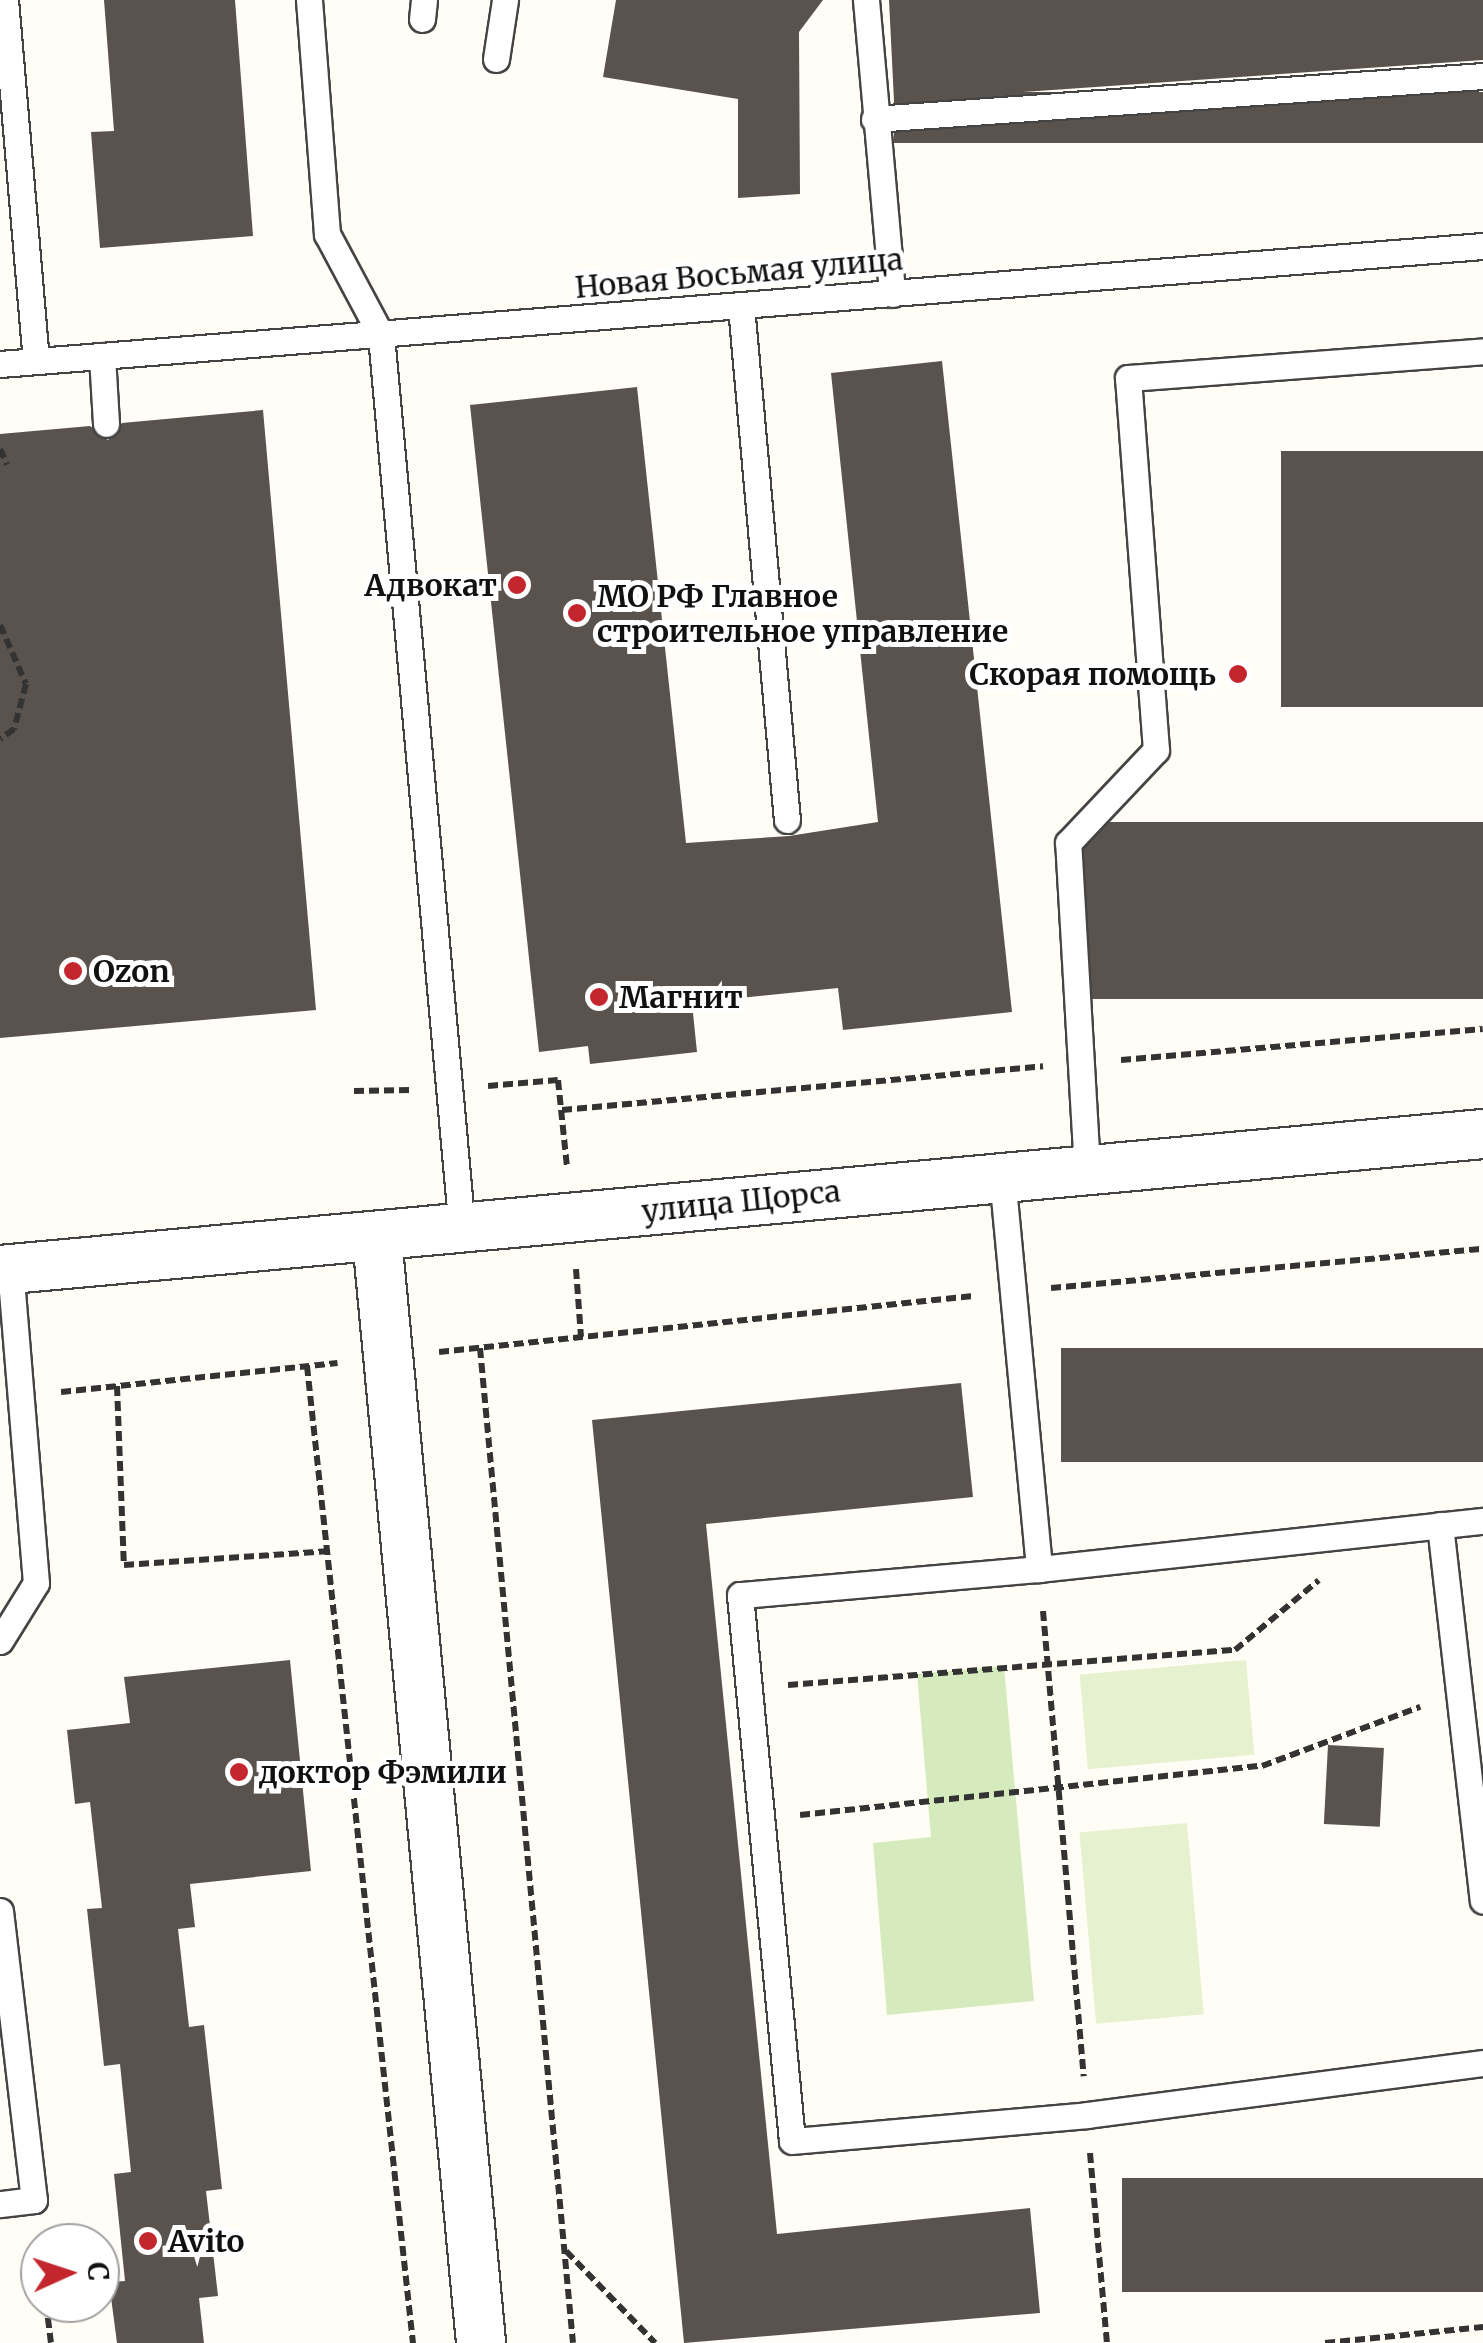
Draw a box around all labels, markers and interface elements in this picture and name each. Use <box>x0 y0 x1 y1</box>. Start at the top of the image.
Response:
street label: Новая Восьмая улица <box>574 241 904 305</box>
place label: Адвокат <box>365 567 497 603</box>
marker: Адвокат <box>506 574 528 596</box>
place label: МО РФ Главное строительное управление <box>597 578 1008 648</box>
marker: МО РФ Главное строительное управление <box>566 602 588 624</box>
place label: Скорая помощь <box>969 656 1216 692</box>
marker: Скорая помощь <box>1225 661 1251 687</box>
place label: Ozon <box>93 953 170 989</box>
marker: Ozon <box>62 960 84 982</box>
place label: Магнит <box>619 979 743 1015</box>
marker: Магнит <box>588 986 610 1008</box>
street label: улица Щорса <box>640 1173 842 1229</box>
place label: доктор Фэмили <box>259 1754 507 1790</box>
marker: доктор Фэмили <box>228 1761 250 1783</box>
north arrow <box>20 2223 120 2323</box>
place label: Avito <box>168 2223 244 2259</box>
marker: Avito <box>137 2230 159 2252</box>
text: С <box>79 2261 116 2282</box>

